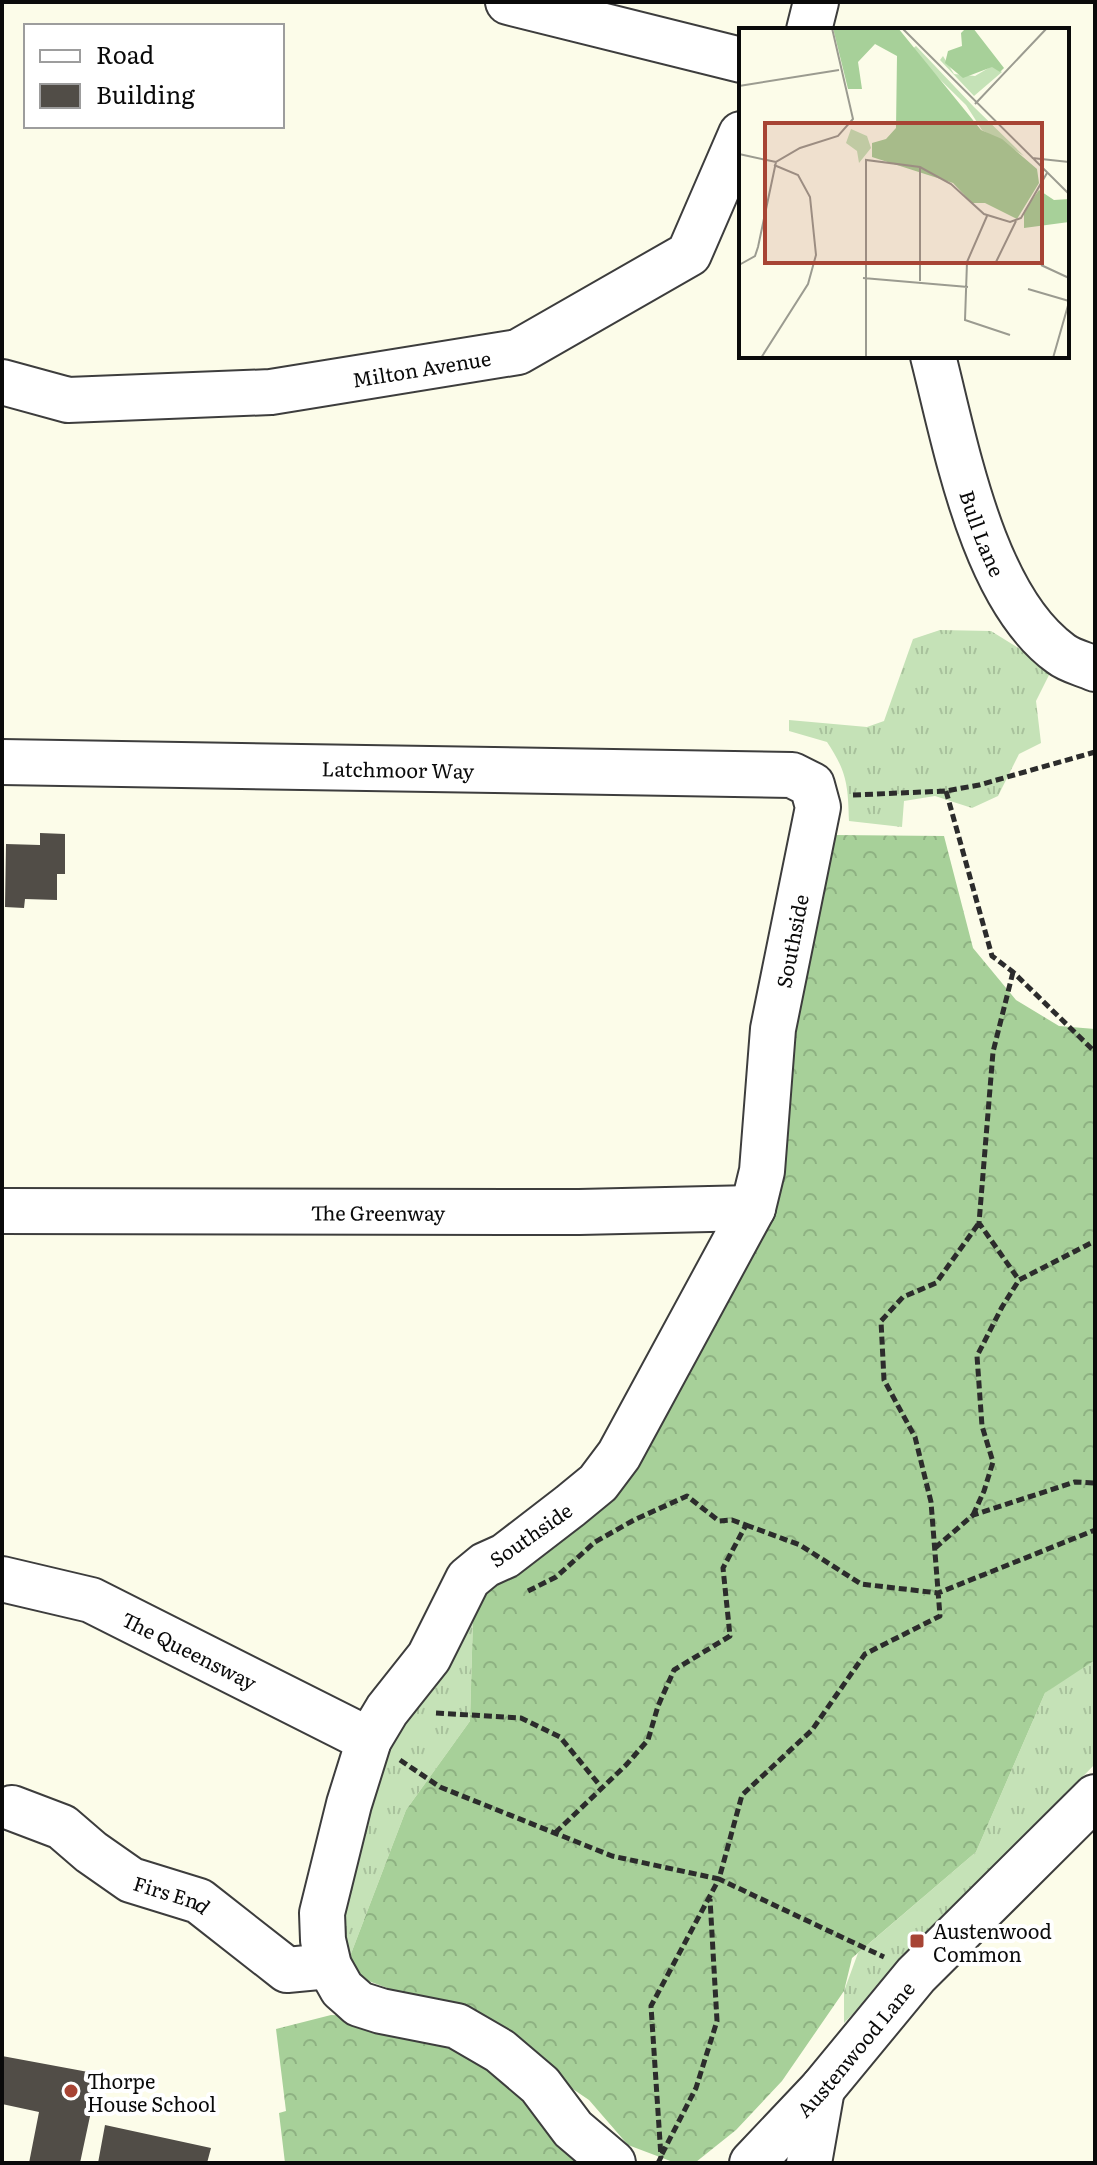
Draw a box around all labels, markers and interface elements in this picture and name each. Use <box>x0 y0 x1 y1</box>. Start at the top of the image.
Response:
legend <box>24 24 284 128</box>
inset map <box>739 28 1069 358</box>
text: Road <box>96 36 155 71</box>
text: Building <box>96 76 195 111</box>
street label: Milton Avenue <box>350 342 493 394</box>
street label: Bull Lane <box>953 486 1013 581</box>
street label: Latchmoor Way <box>321 752 475 785</box>
street label: Southside <box>767 892 815 990</box>
street label: The Greenway <box>311 1197 446 1227</box>
street label: Southside <box>483 1494 577 1574</box>
street label: The Queensway <box>117 1603 263 1697</box>
street label: Firs End <box>130 1867 218 1920</box>
place label: Austenwood Common <box>933 1915 1052 1968</box>
marker: Austenwood Common <box>908 1932 926 1950</box>
street label: Austenwood Lane <box>789 1974 921 2123</box>
place label: Thorpe House School <box>87 2065 216 2118</box>
marker: Thorpe House School <box>62 2082 80 2100</box>

